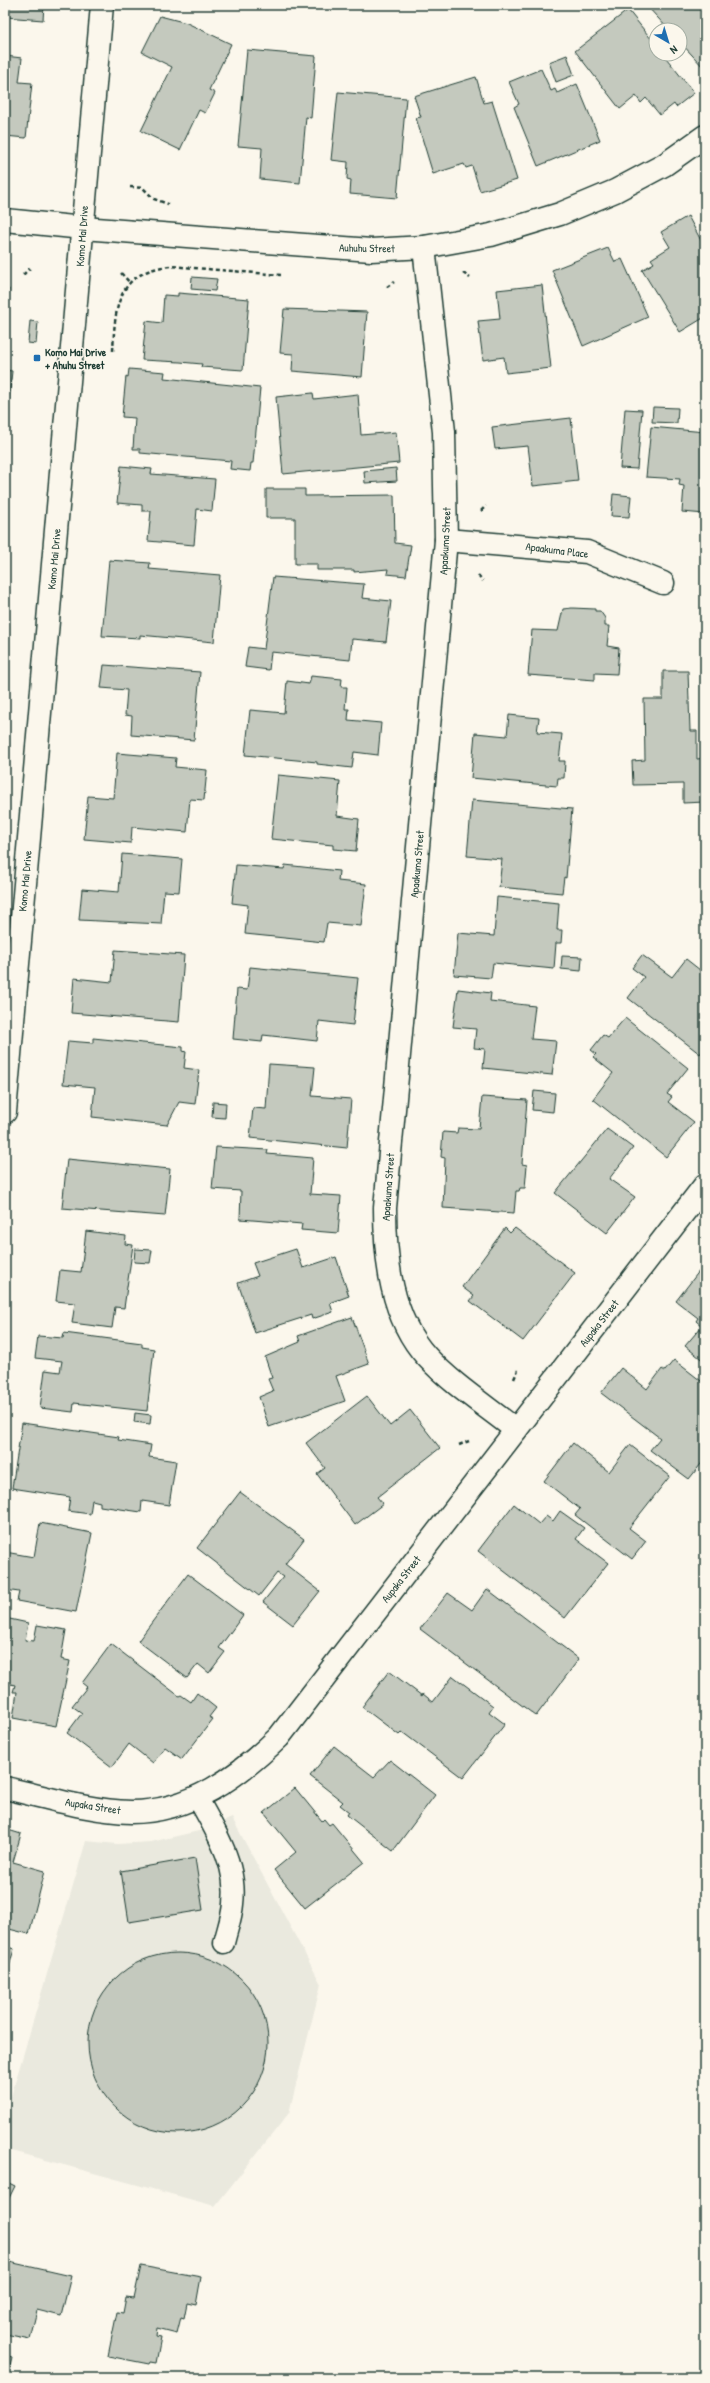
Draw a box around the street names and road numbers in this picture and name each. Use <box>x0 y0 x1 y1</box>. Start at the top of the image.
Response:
street label: Komo Mai Drive <box>73 204 91 267</box>
street label: Auhuhu Street <box>339 241 395 255</box>
street label: Apaakuma Street <box>436 507 454 575</box>
street label: Komo Mai Drive <box>44 527 64 590</box>
street label: Apaakuma Place <box>525 539 590 561</box>
street label: Apaakuma Street <box>407 830 427 898</box>
street label: Komo Mai Drive <box>15 849 35 912</box>
street label: Apaakuma Street <box>379 1153 397 1221</box>
street label: Aupaka Street <box>576 1297 622 1349</box>
street label: Aupaka Street <box>378 1553 424 1605</box>
street label: Aupaka Street <box>64 1795 122 1817</box>

